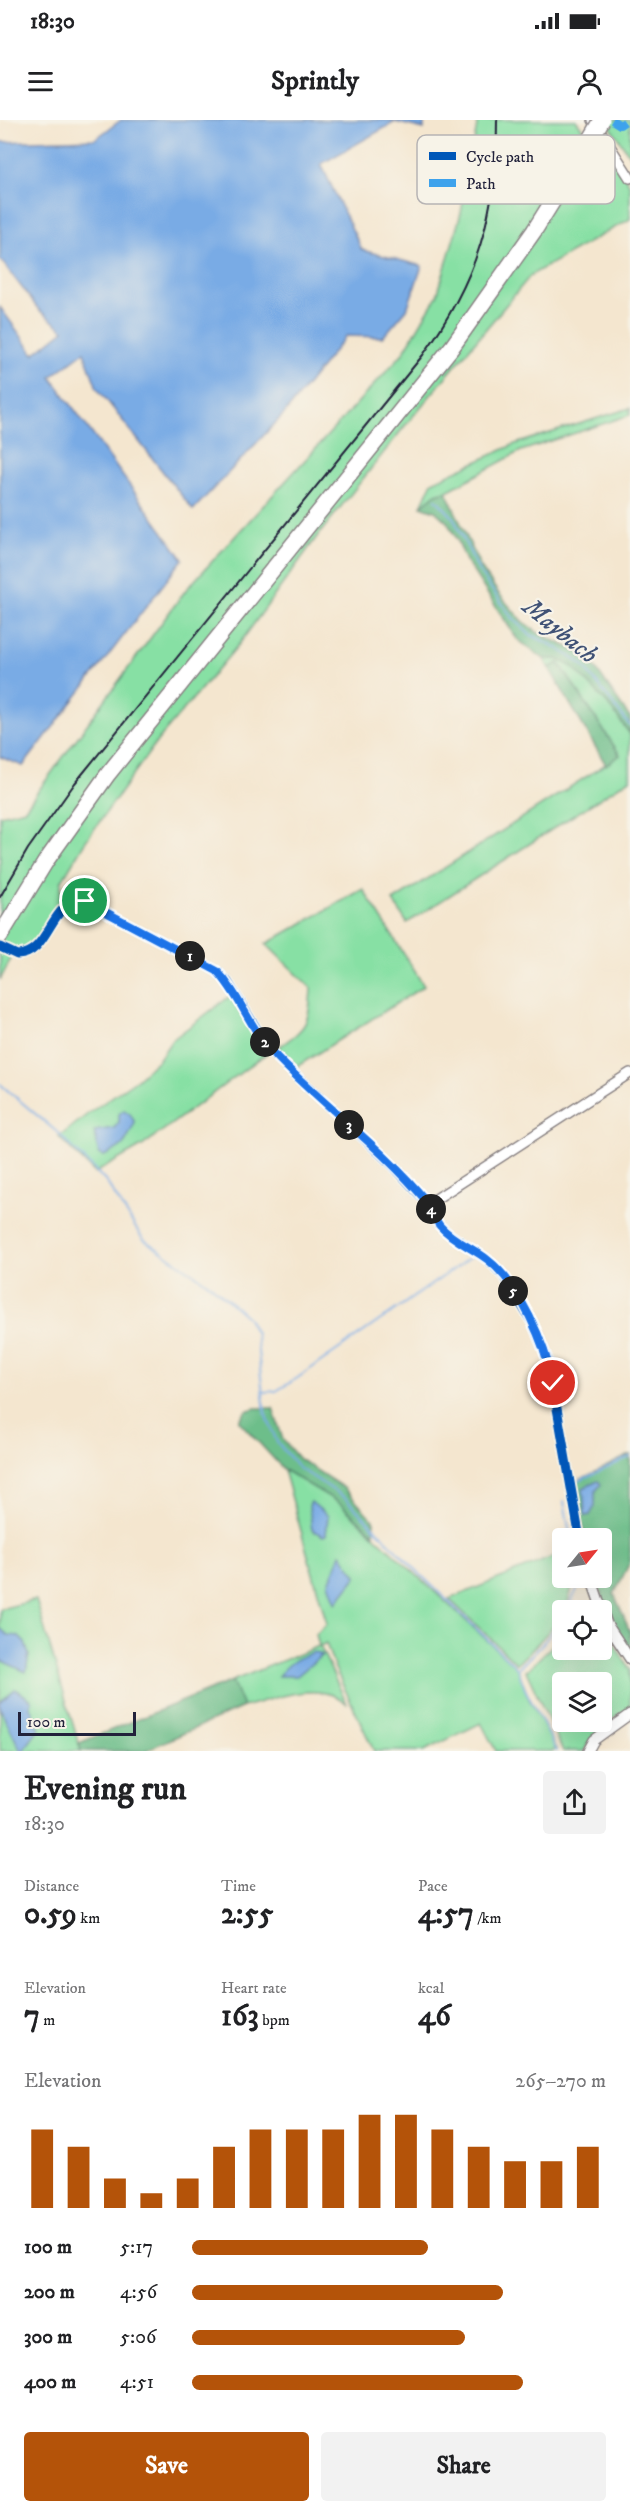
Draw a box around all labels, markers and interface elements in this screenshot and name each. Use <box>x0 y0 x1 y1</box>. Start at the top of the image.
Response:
text: 18:30 <box>30 8 75 35</box>
text: Sprintly <box>271 64 359 98</box>
icon: menu <box>24 65 57 98</box>
icon: person <box>573 65 606 98</box>
legend <box>417 135 615 204</box>
text: Cycle path <box>466 147 535 167</box>
text: Path <box>466 174 496 194</box>
water label: Maybach <box>514 590 605 672</box>
pin <box>59 875 110 926</box>
icon: arrive <box>68 884 101 917</box>
pin: 1 <box>175 941 205 971</box>
text: 1 <box>187 946 193 966</box>
pin: 2 <box>250 1027 280 1057</box>
text: 2 <box>261 1032 269 1052</box>
pin: 3 <box>334 1110 364 1140</box>
text: 3 <box>346 1115 352 1135</box>
pin: 4 <box>416 1194 446 1224</box>
text: 4 <box>426 1199 436 1219</box>
pin: 5 <box>498 1276 528 1306</box>
text: 5 <box>509 1281 517 1301</box>
pin <box>527 1357 578 1408</box>
icon: check <box>536 1366 569 1399</box>
north arrow <box>552 1528 612 1588</box>
map controls <box>552 1528 612 1732</box>
button: locate <box>552 1600 612 1660</box>
button: layers <box>552 1672 612 1732</box>
scale bar <box>18 1709 136 1736</box>
text: 100 m <box>27 1712 66 1732</box>
text: Evening run <box>24 1769 186 1810</box>
button: share <box>543 1771 606 1834</box>
text: 18:30 <box>24 1812 65 1837</box>
text: Distance <box>24 1876 79 1896</box>
text: Time <box>221 1876 256 1896</box>
text: Pace <box>418 1876 448 1896</box>
text: 0.59 <box>24 1896 77 1933</box>
text: 2:55 <box>221 1896 273 1933</box>
text: 4:57 <box>418 1896 474 1933</box>
text: km <box>77 1908 100 1928</box>
text: /km <box>474 1908 502 1928</box>
text: Elevation <box>24 1978 86 1998</box>
text: Heart rate <box>221 1978 287 1998</box>
text: kcal <box>418 1978 444 1998</box>
text: 7 <box>24 1998 40 2035</box>
text: 163 <box>221 1998 259 2035</box>
text: 46 <box>418 1998 451 2035</box>
text: m <box>40 2010 55 2030</box>
text: bpm <box>259 2010 290 2030</box>
text: Elevation <box>24 2069 101 2094</box>
text: 265–270 m <box>515 2069 606 2094</box>
text: 100 m <box>24 2235 72 2260</box>
text: 5:17 <box>120 2235 153 2260</box>
text: 200 m <box>24 2280 75 2305</box>
text: 4:56 <box>120 2280 157 2305</box>
text: 300 m <box>24 2325 72 2350</box>
text: 5:06 <box>120 2325 156 2350</box>
text: 400 m <box>24 2370 76 2395</box>
text: 4:51 <box>120 2370 154 2395</box>
button: Save <box>24 2432 309 2501</box>
button: Share <box>321 2432 606 2501</box>

